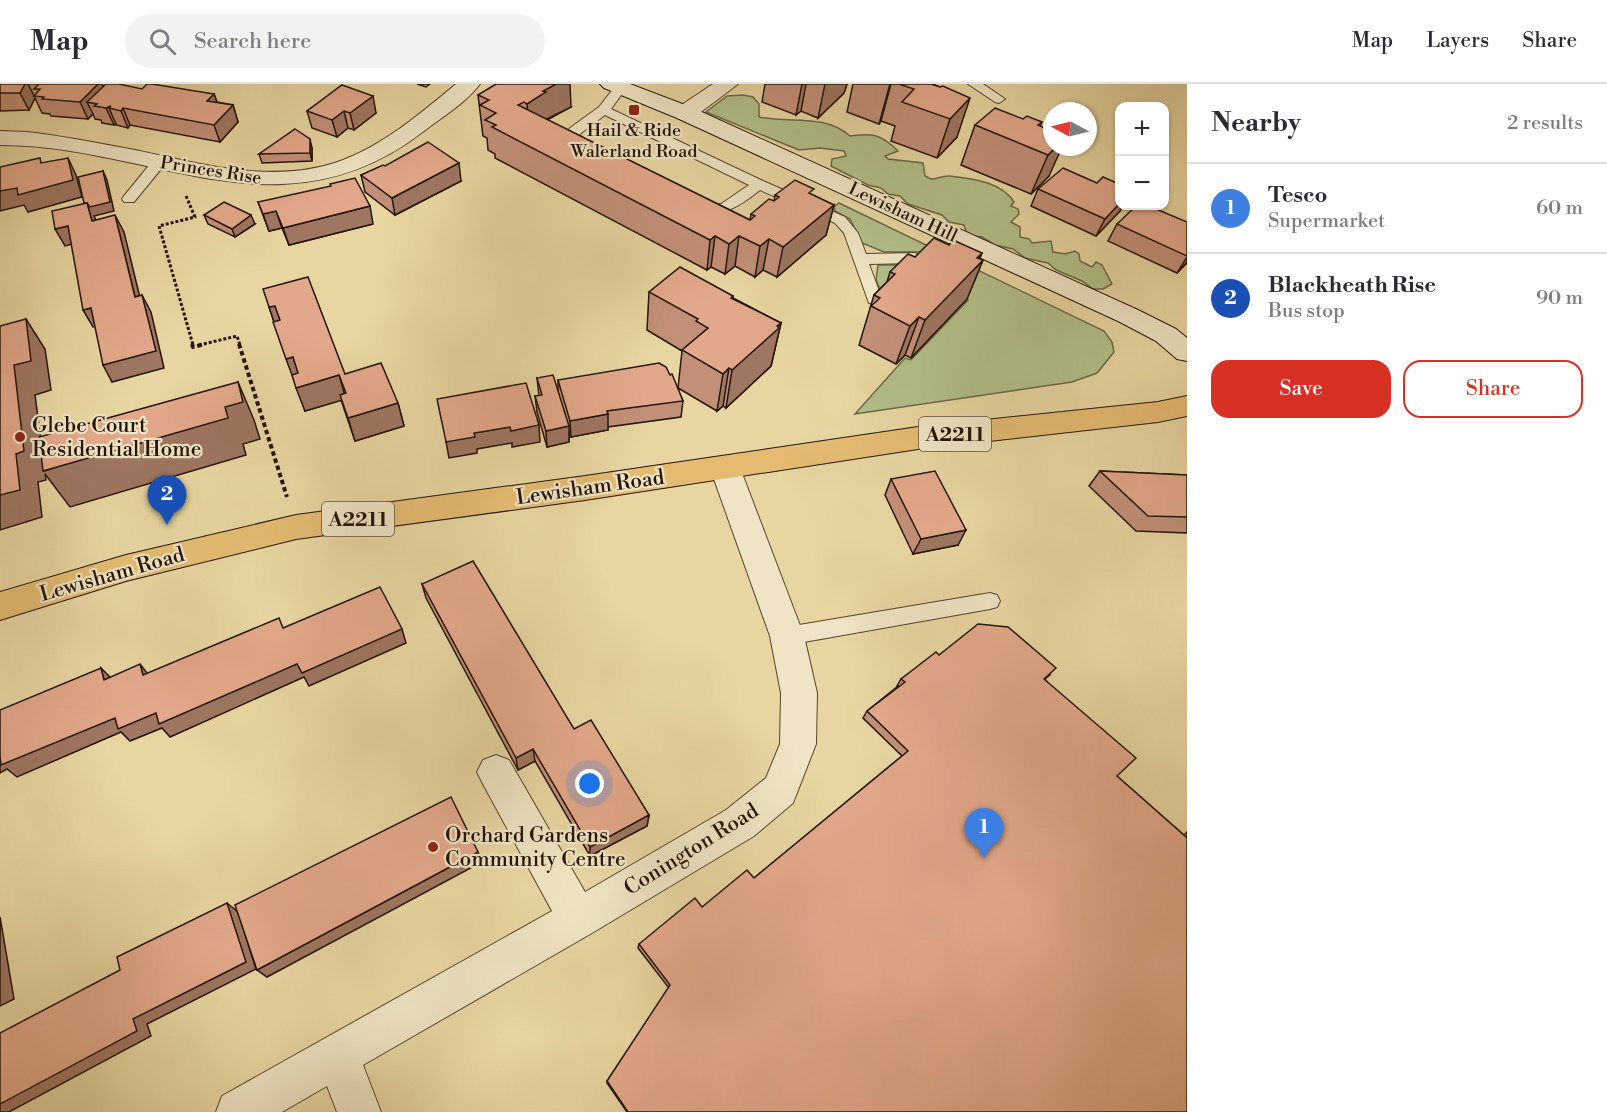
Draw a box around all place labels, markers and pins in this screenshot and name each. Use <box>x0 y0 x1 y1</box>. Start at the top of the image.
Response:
marker: Hail & Ride Walerland Road <box>627 103 641 117</box>
place label: Hail & Ride Walerland Road <box>569 119 698 163</box>
place label: Glebe Court Residential Home <box>32 413 201 463</box>
marker: Glebe Court Residential Home <box>13 430 27 444</box>
pin: 2 <box>148 476 186 525</box>
pin: 1 <box>964 808 1004 858</box>
place label: Orchard Gardens Community Centre <box>445 823 626 873</box>
marker: Orchard Gardens Community Centre <box>426 840 440 854</box>

